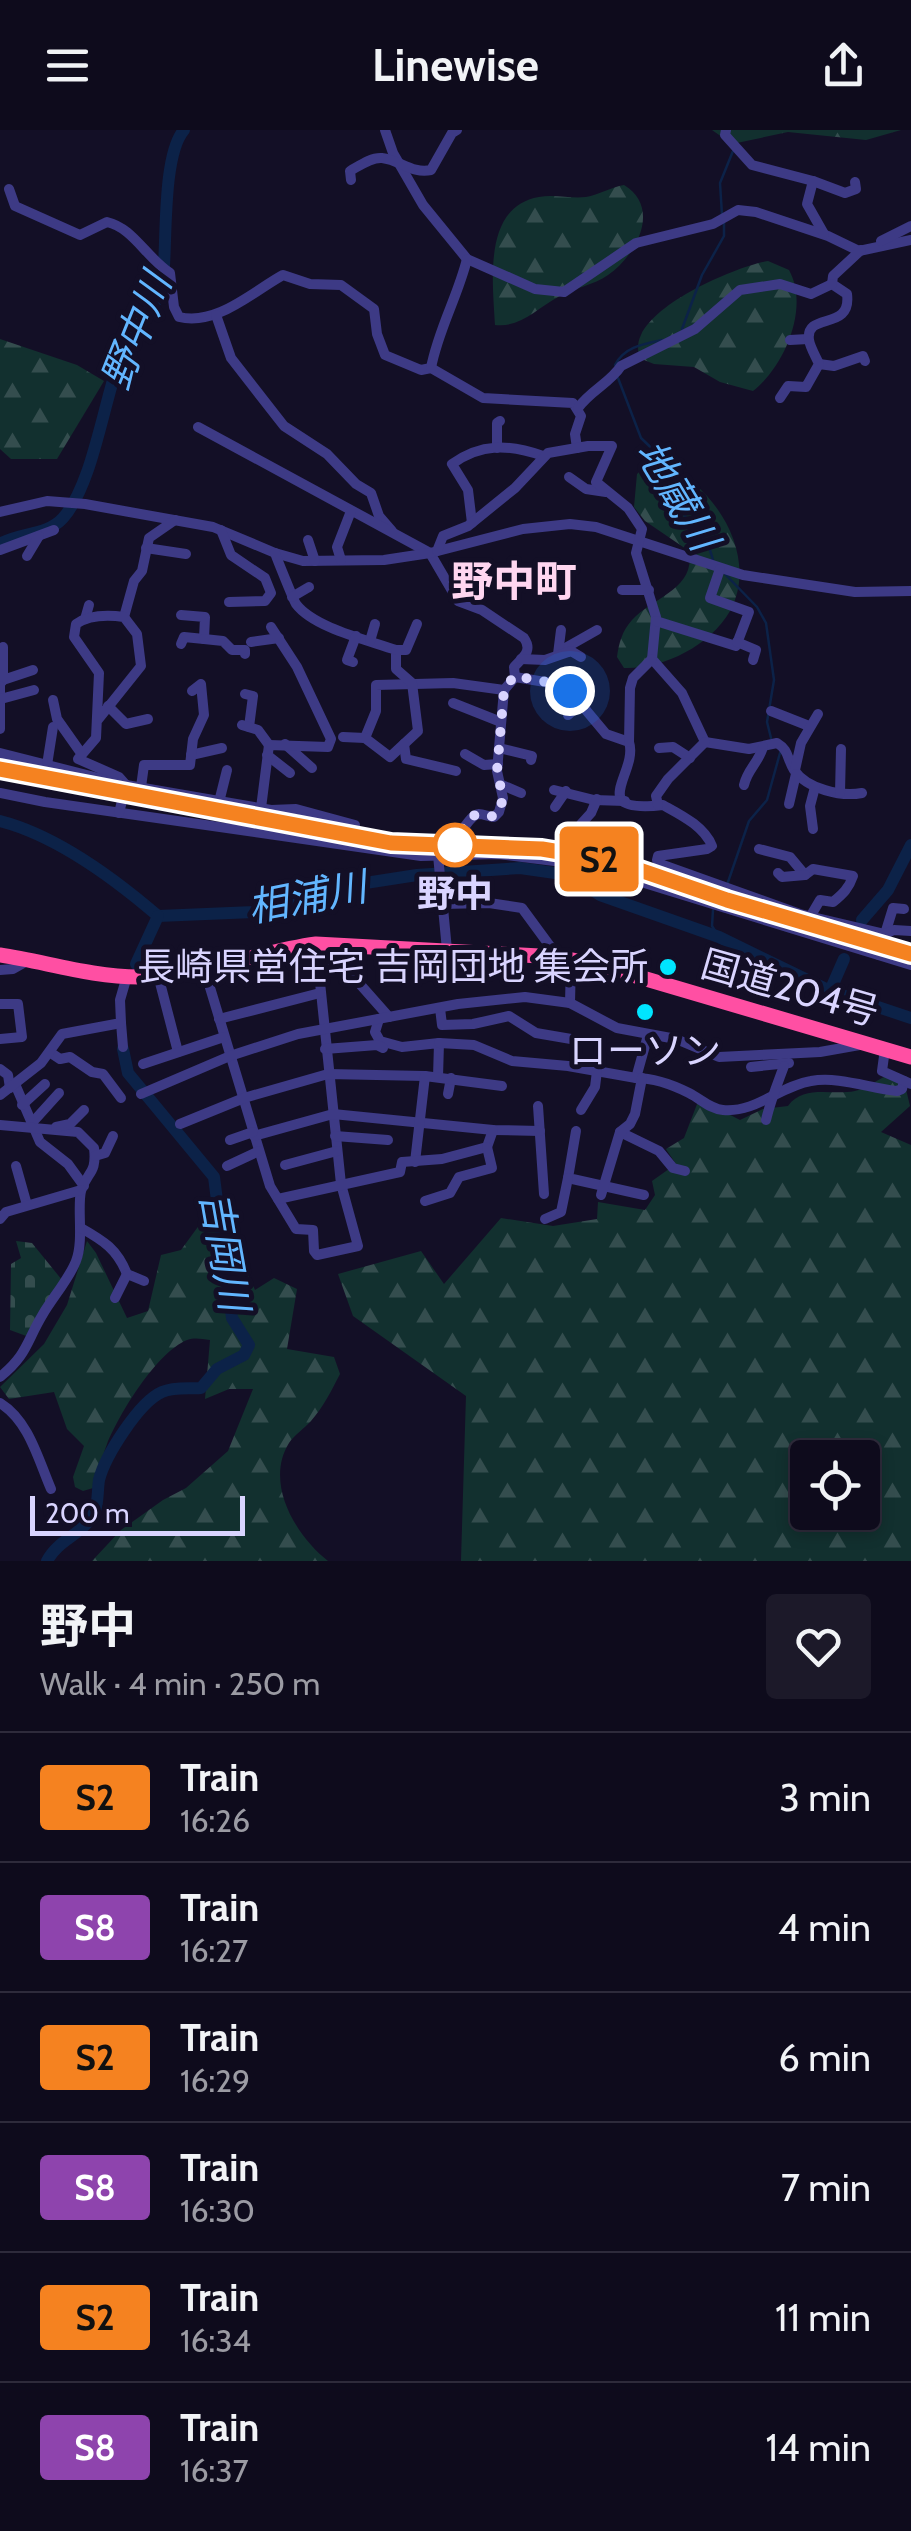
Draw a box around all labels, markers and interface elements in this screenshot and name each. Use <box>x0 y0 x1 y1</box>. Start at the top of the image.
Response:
icon: menu <box>40 38 95 93</box>
text: Linewise <box>372 38 539 92</box>
icon: share <box>816 38 871 93</box>
water label: 野中川 <box>90 262 182 396</box>
water label: 地蔵川 <box>626 431 731 562</box>
district label: 野中町 <box>451 555 577 607</box>
your location <box>545 666 595 716</box>
marker: 野中 <box>434 824 476 866</box>
line badge: S2 <box>554 826 644 892</box>
text: S2 <box>580 838 618 881</box>
water label: 相浦川 <box>243 860 374 932</box>
place label: 野中 <box>417 870 493 917</box>
street label: 国道204号 <box>696 940 884 1035</box>
place label: 長崎県営住宅 吉岡団地 集会所 <box>137 943 648 990</box>
marker: 長崎県営住宅 吉岡団地 集会所 <box>657 956 679 978</box>
marker: ローソン <box>634 1001 656 1023</box>
place label: ローソン <box>569 1027 721 1074</box>
water label: 吉岡川 <box>191 1188 261 1318</box>
map controls <box>790 1440 880 1530</box>
button: locate <box>790 1440 880 1530</box>
scale bar <box>30 1491 245 1536</box>
text: 200 m <box>45 1496 130 1530</box>
button: heart <box>766 1594 871 1699</box>
text: 野中 <box>40 1597 136 1655</box>
text: Walk · 4 min · 250 m <box>40 1664 320 1703</box>
text: Train <box>180 1754 259 1801</box>
text: 3 min <box>779 1774 871 1821</box>
text: S2 <box>76 1776 114 1819</box>
text: 16:26 <box>180 1801 250 1840</box>
text: Train <box>180 1884 259 1931</box>
text: 4 min <box>778 1904 871 1951</box>
text: S8 <box>74 1906 116 1949</box>
text: 16:27 <box>180 1931 248 1970</box>
text: Train <box>180 2014 259 2061</box>
text: 6 min <box>778 2034 871 2081</box>
text: S2 <box>76 2036 114 2079</box>
text: 16:29 <box>180 2061 250 2100</box>
text: Train <box>180 2144 259 2191</box>
text: 7 min <box>781 2164 871 2211</box>
text: S8 <box>74 2166 116 2209</box>
text: 16:30 <box>180 2191 255 2230</box>
text: Train <box>180 2274 259 2321</box>
text: 11 min <box>775 2294 871 2341</box>
text: S2 <box>76 2296 114 2339</box>
text: 16:34 <box>180 2321 251 2360</box>
text: Train <box>180 2404 259 2451</box>
text: 14 min <box>765 2424 871 2471</box>
text: S8 <box>74 2426 116 2469</box>
text: 16:37 <box>180 2451 249 2490</box>

